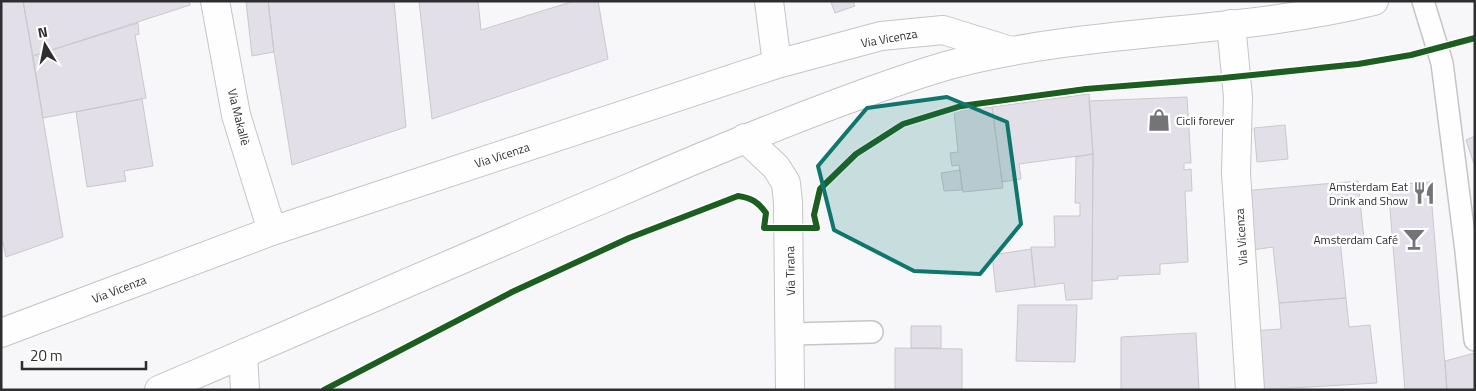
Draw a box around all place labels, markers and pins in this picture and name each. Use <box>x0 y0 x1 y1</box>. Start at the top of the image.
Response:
shop icon: Cicli forever <box>1146 107 1172 133</box>
place label: Cicli forever <box>1176 111 1235 130</box>
place label: Amsterdam Eat Drink and Show <box>1329 177 1409 210</box>
restaurant icon: Amsterdam Eat Drink and Show <box>1411 180 1437 206</box>
bar icon: Amsterdam Café <box>1401 226 1427 252</box>
place label: Amsterdam Café <box>1313 230 1398 249</box>

